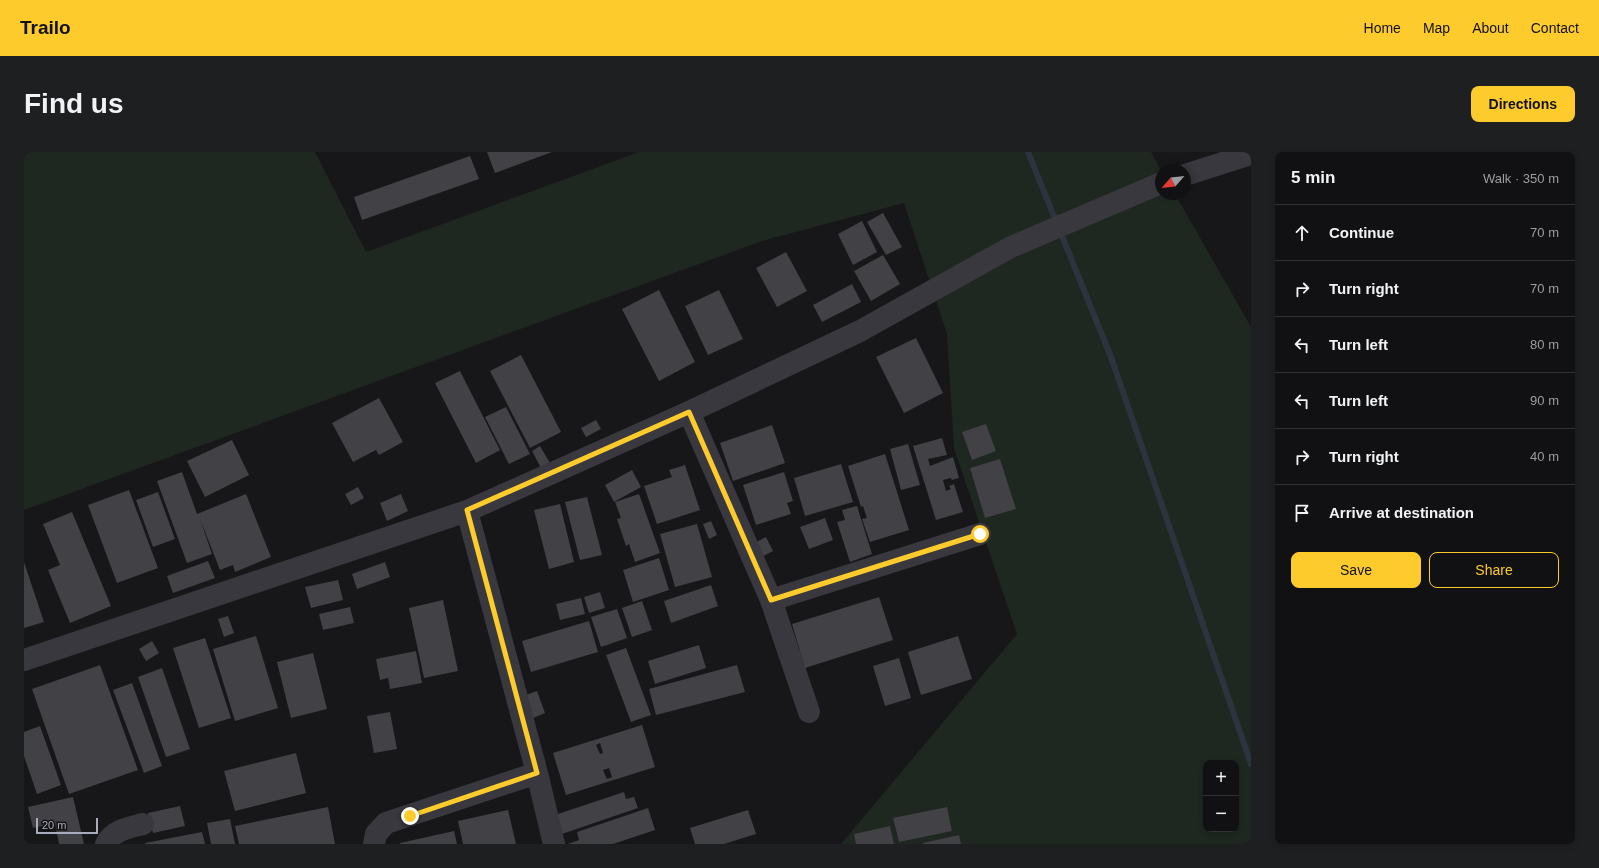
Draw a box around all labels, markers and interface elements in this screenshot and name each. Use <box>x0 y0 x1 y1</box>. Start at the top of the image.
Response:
text: Trailo <box>20 17 71 38</box>
text: Home <box>1364 20 1401 36</box>
text: Map <box>1423 20 1450 36</box>
text: About <box>1472 20 1509 36</box>
text: Contact <box>1531 20 1579 36</box>
button: Directions <box>1471 86 1575 122</box>
text: Find us <box>24 88 124 119</box>
north arrow <box>1155 164 1191 200</box>
text: 5 min <box>1291 168 1335 187</box>
text: Walk · 350 m <box>1483 171 1559 186</box>
icon: ahead <box>1291 222 1313 244</box>
text: Continue <box>1329 224 1394 241</box>
text: 70 m <box>1530 225 1559 240</box>
icon: right <box>1291 278 1313 300</box>
text: Turn right <box>1329 280 1399 297</box>
text: 70 m <box>1530 281 1559 296</box>
icon: left <box>1291 334 1313 356</box>
text: Turn left <box>1329 336 1388 353</box>
text: 80 m <box>1530 337 1559 352</box>
icon: left <box>1291 390 1313 412</box>
text: Turn left <box>1329 392 1388 409</box>
text: 90 m <box>1530 393 1559 408</box>
icon: right <box>1291 446 1313 468</box>
text: Turn right <box>1329 448 1399 465</box>
text: 40 m <box>1530 449 1559 464</box>
icon: arrive <box>1291 502 1313 524</box>
text: Arrive at destination <box>1329 504 1474 521</box>
route start <box>971 525 989 543</box>
button: Save <box>1291 552 1421 588</box>
button: Share <box>1429 552 1559 588</box>
map controls <box>1203 760 1239 832</box>
button: + <box>1203 760 1239 796</box>
button: − <box>1203 796 1239 832</box>
route end <box>401 807 419 825</box>
scale bar <box>36 816 98 835</box>
text: 20 m <box>42 819 66 831</box>

